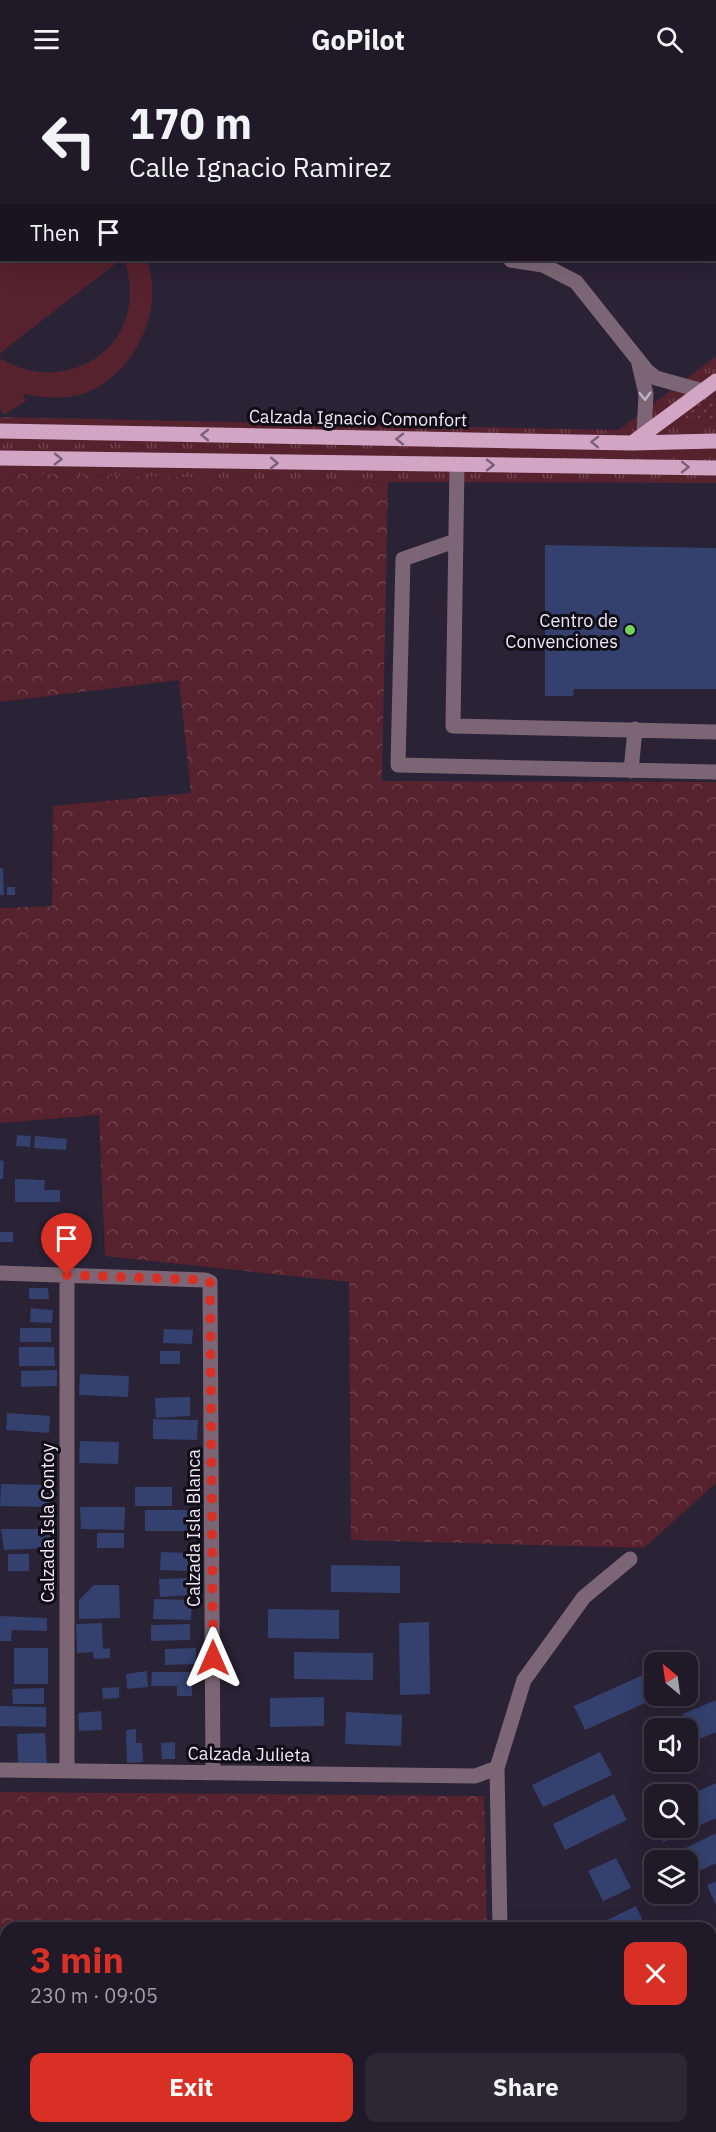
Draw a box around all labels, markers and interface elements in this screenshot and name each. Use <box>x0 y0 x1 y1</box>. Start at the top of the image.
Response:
text: GoPilot <box>311 22 405 57</box>
icon: menu <box>30 23 63 56</box>
icon: search <box>653 23 686 56</box>
text: 170 m <box>129 96 252 151</box>
icon: left <box>30 102 108 180</box>
text: Calle Ignacio Ramirez <box>129 149 391 184</box>
icon: arrive <box>92 216 125 249</box>
text: Then <box>30 218 80 247</box>
one-way arrow <box>639 391 651 400</box>
street label: Calzada Ignacio Comonfort <box>249 405 467 431</box>
one-way arrow <box>200 429 209 441</box>
one-way arrow <box>395 433 404 445</box>
one-way arrow <box>590 436 599 448</box>
one-way arrow <box>54 453 63 465</box>
one-way arrow <box>270 456 279 469</box>
one-way arrow <box>486 459 495 471</box>
one-way arrow <box>681 461 690 473</box>
place label: Centro de Convenciones <box>505 609 618 653</box>
marker: Centro de Convenciones <box>623 623 637 637</box>
pin <box>41 1213 92 1275</box>
icon: arrive <box>50 1222 83 1255</box>
street label: Calzada Isla Contoy <box>36 1443 59 1603</box>
street label: Calzada Isla Blanca <box>182 1449 205 1607</box>
position arrow <box>181 1626 245 1690</box>
north arrow <box>644 1652 698 1706</box>
map controls <box>644 1652 698 1904</box>
button: sound <box>644 1718 698 1772</box>
street label: Calzada Julieta <box>188 1741 311 1767</box>
button: search <box>644 1784 698 1838</box>
button: layers <box>644 1850 698 1904</box>
text: 3 min <box>30 1936 124 1983</box>
button: close <box>624 1942 687 2005</box>
text: 230 m · 09:05 <box>30 1982 158 2009</box>
button: Exit <box>30 2053 353 2122</box>
button: Share <box>365 2053 687 2122</box>

